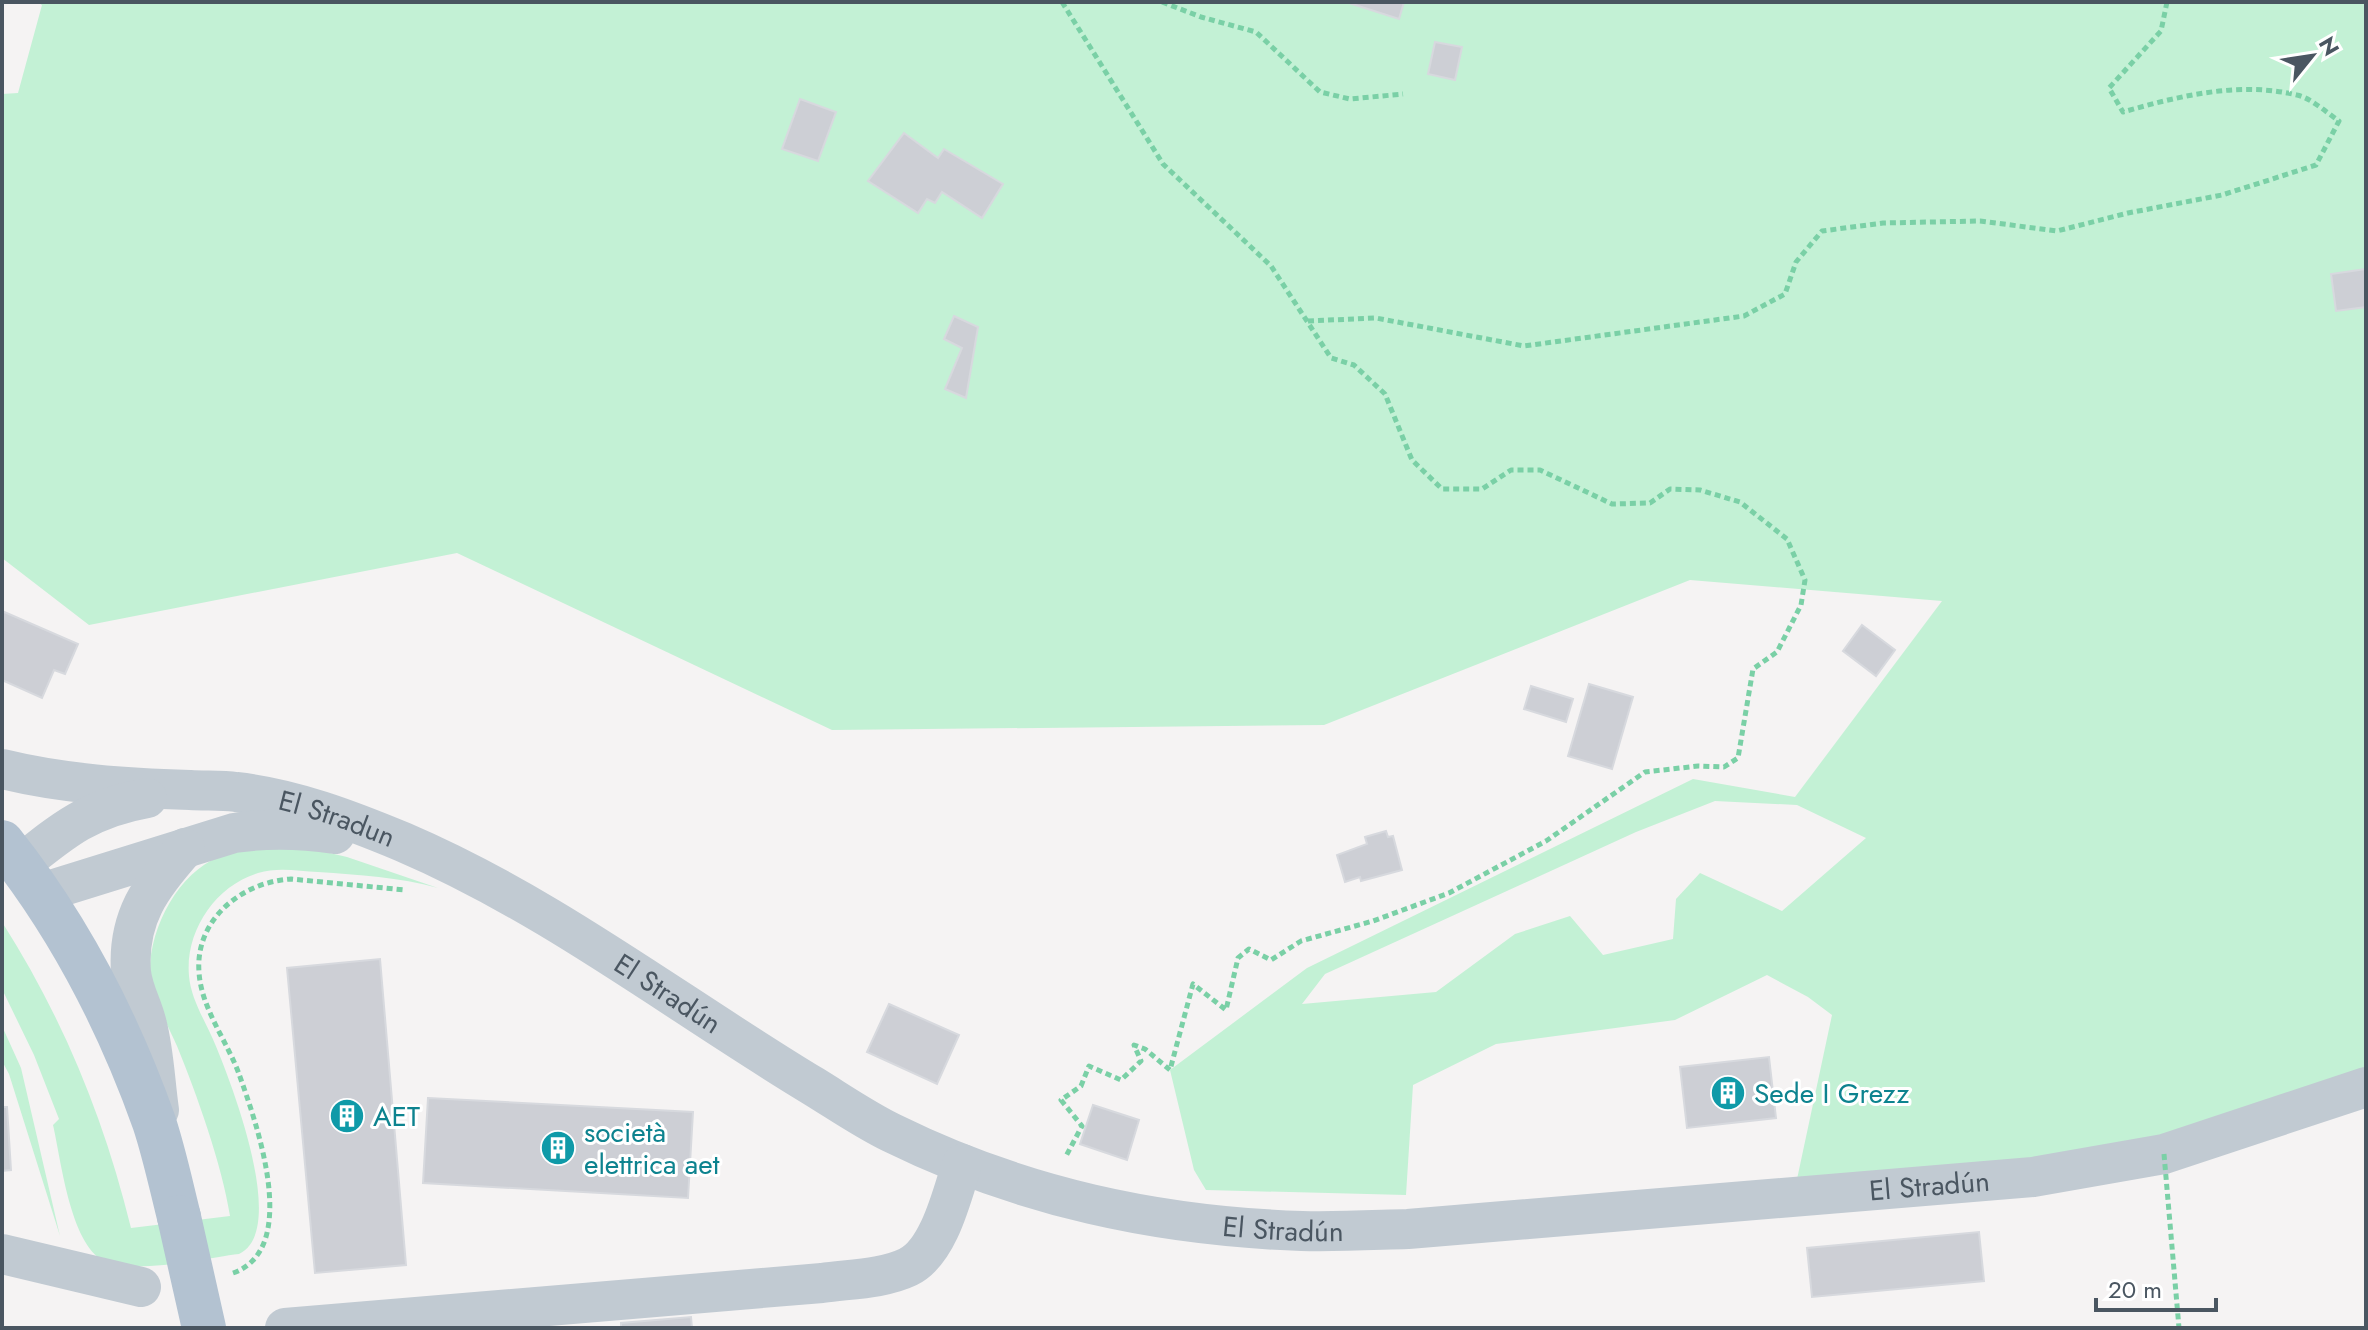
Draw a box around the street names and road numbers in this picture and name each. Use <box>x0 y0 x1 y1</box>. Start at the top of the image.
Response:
street label: El Stradun <box>274 779 402 857</box>
street label: El Stradún <box>606 943 730 1043</box>
street label: El Stradún <box>1867 1160 1991 1211</box>
street label: El Stradún <box>1221 1205 1344 1252</box>

